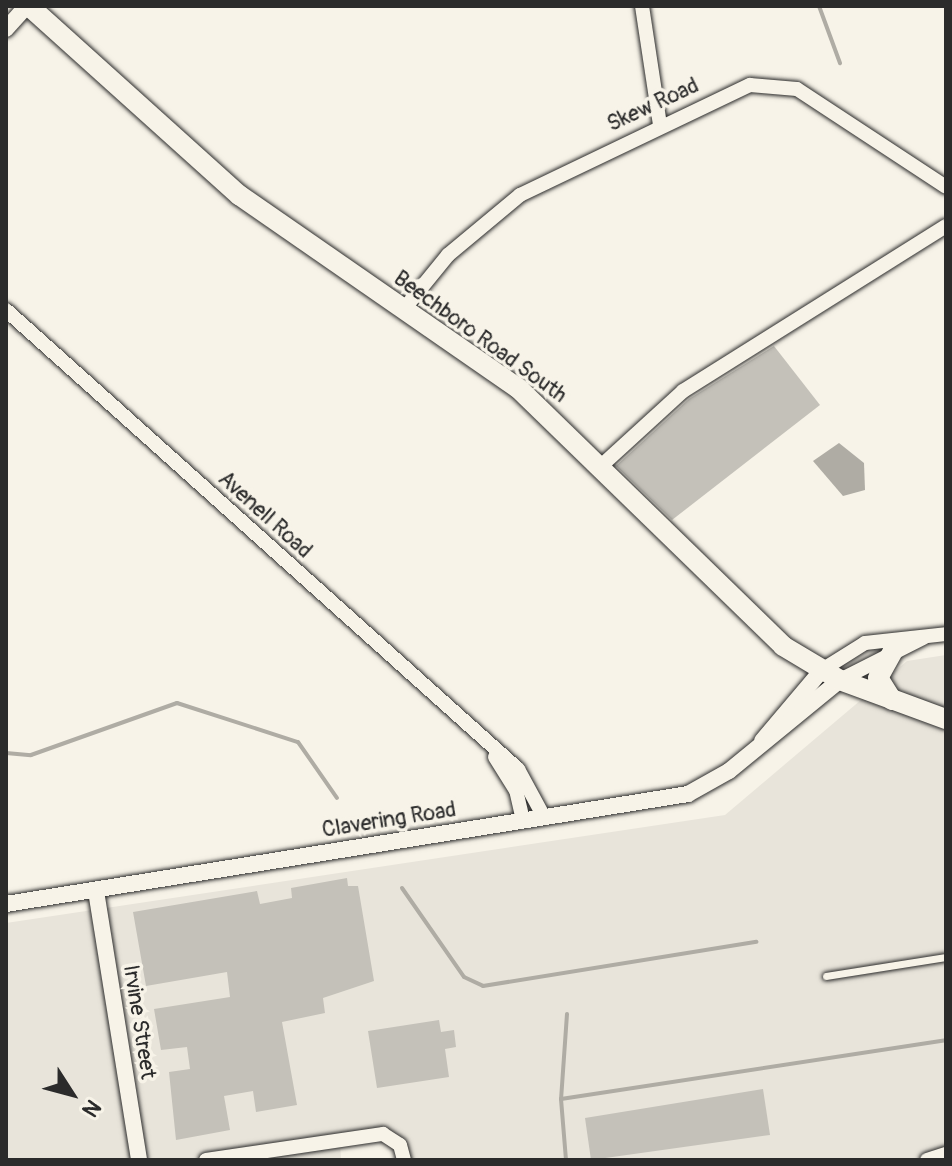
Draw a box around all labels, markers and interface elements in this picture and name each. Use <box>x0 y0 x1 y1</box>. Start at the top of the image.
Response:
street label: Skew Road <box>603 72 703 138</box>
street label: Beechboro Road South <box>388 265 572 409</box>
street label: Avenell Road <box>213 466 317 564</box>
street label: Clavering Road <box>320 796 458 844</box>
street label: Irvine Street <box>117 963 161 1081</box>
north arrow <box>32 1054 112 1134</box>
text: N <box>76 1094 107 1122</box>

